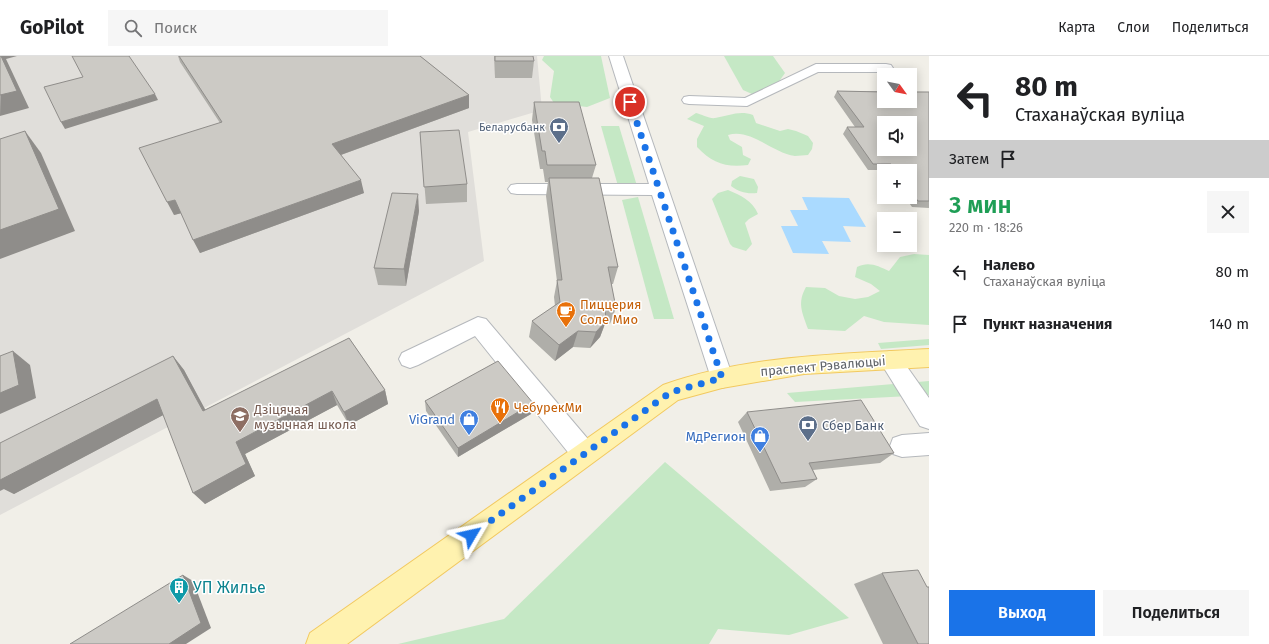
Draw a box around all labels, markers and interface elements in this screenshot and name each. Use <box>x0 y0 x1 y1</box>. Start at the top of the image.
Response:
search box <box>108 10 388 46</box>
text: GoPilot <box>20 16 84 39</box>
icon: search <box>122 17 144 39</box>
text: Поиск <box>154 19 197 37</box>
text: Карта <box>1058 19 1095 36</box>
text: Слои <box>1117 19 1150 36</box>
text: Поделиться <box>1172 19 1249 36</box>
north arrow <box>877 68 917 108</box>
map controls <box>877 68 917 252</box>
text: 80 m <box>1015 70 1078 103</box>
icon: left <box>949 72 1001 124</box>
pin <box>613 85 647 119</box>
icon: arrive <box>619 91 641 113</box>
text: Стаханаўская вуліца <box>1015 104 1185 126</box>
bank icon: Беларусбанк <box>548 116 570 144</box>
button: sound <box>877 116 917 156</box>
place label: Беларусбанк <box>479 121 545 134</box>
icon: arrive <box>997 148 1019 170</box>
text: Затем <box>949 150 989 168</box>
button: + <box>877 164 917 204</box>
text: 3 мин <box>949 191 1012 219</box>
button: close <box>1207 191 1249 233</box>
button: − <box>877 212 917 252</box>
text: 220 m · 18:26 <box>949 220 1023 235</box>
text: Налево <box>983 256 1035 274</box>
icon: left <box>949 261 971 283</box>
text: 80 m <box>1216 263 1249 281</box>
text: Стаханаўская вуліца <box>983 274 1106 289</box>
place label: Пиццерия Соле Мио <box>580 297 641 327</box>
cafe icon: Пиццерия Соле Мио <box>555 300 577 328</box>
icon: arrive <box>949 313 971 335</box>
text: Пункт назначения <box>983 315 1112 333</box>
text: 140 m <box>1209 315 1249 333</box>
street label: праспект Рэвалюцыі <box>760 353 886 379</box>
restaurant icon: ЧебурекМи <box>489 396 511 424</box>
place label: ЧебурекМи <box>514 400 582 415</box>
place label: Дзіцячая музычная школа <box>253 402 357 432</box>
school or university icon: Дзіцячая музычная школа <box>229 405 251 433</box>
shop icon: ViGrand <box>458 408 480 436</box>
place label: ViGrand <box>409 412 455 427</box>
bank icon: Сбер Банк <box>797 414 819 442</box>
place label: Сбер Банк <box>822 418 884 433</box>
shop icon: МдРегион <box>749 425 771 453</box>
place label: МдРегион <box>686 429 746 444</box>
position arrow <box>450 514 492 556</box>
building icon: УП Жилье <box>168 576 190 604</box>
place label: УП Жилье <box>193 578 266 597</box>
button: Выход <box>949 590 1095 636</box>
button: Поделиться <box>1103 590 1249 636</box>

